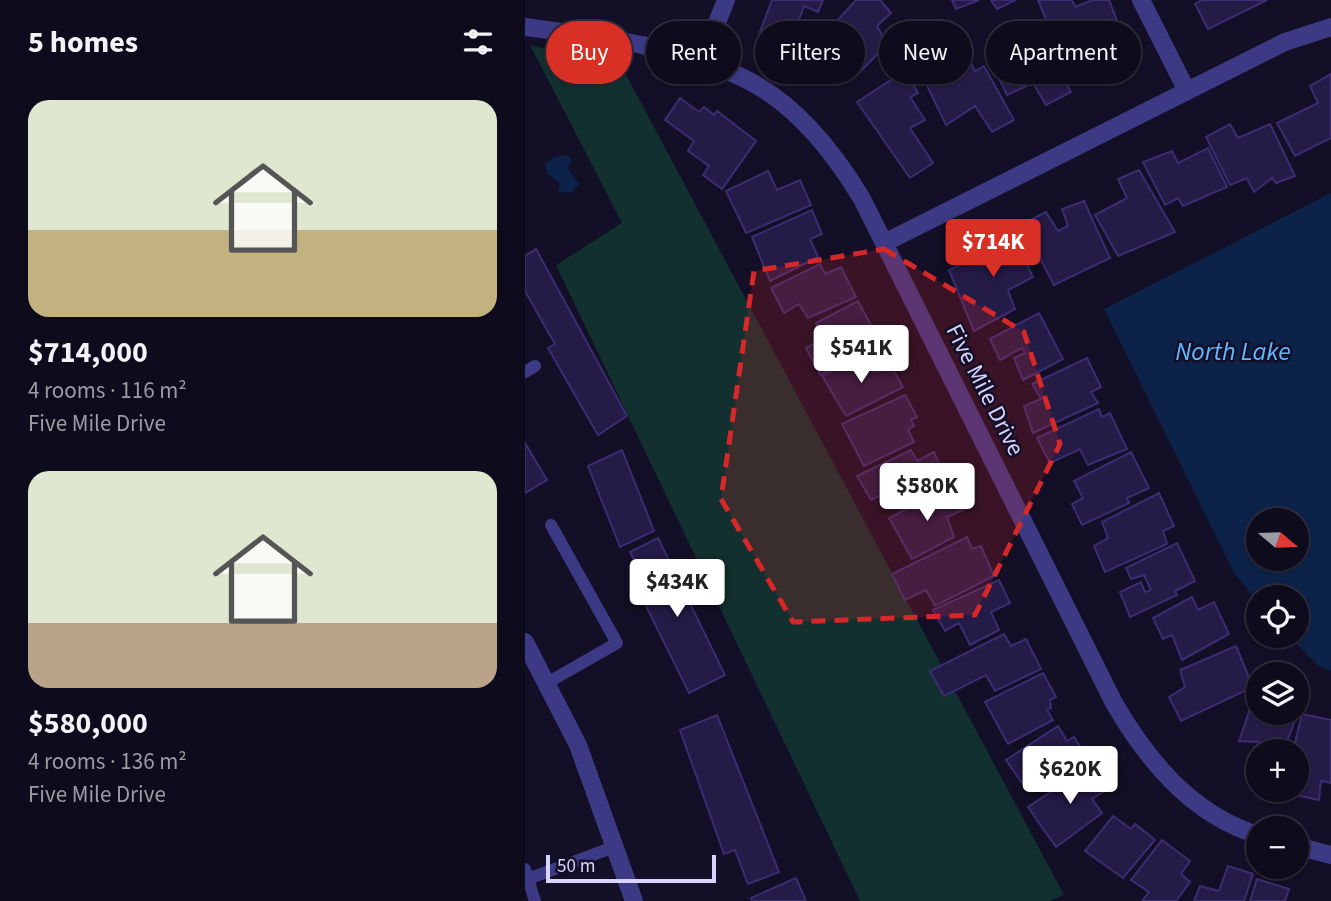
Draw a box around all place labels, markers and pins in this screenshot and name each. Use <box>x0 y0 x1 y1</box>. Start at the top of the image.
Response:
pin: $714K <box>944 219 1042 279</box>
pin: $541K <box>812 326 910 385</box>
pin: $580K <box>878 463 976 523</box>
pin: $434K <box>628 560 726 619</box>
pin: $620K <box>1021 746 1119 806</box>

